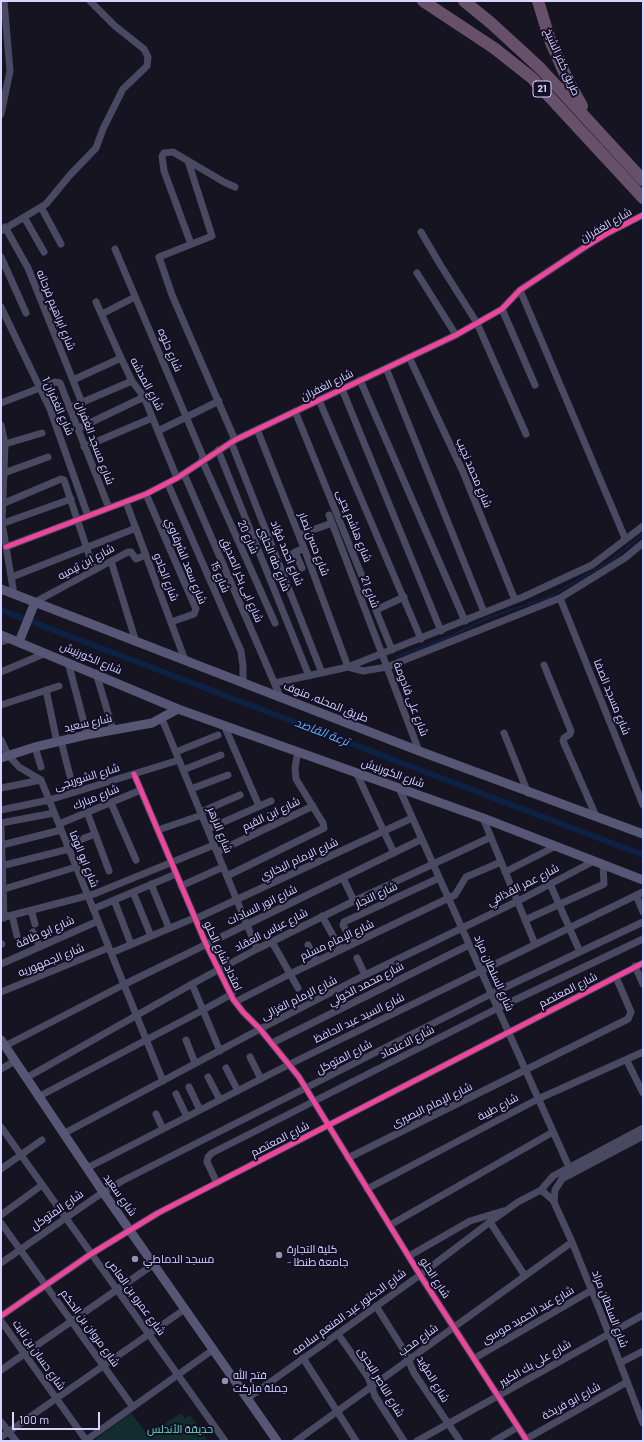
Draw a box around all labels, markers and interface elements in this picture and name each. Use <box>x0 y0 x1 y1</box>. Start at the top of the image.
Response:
street label: طريق كفر الشيخ <box>541 26 583 98</box>
road number: 21 <box>533 81 551 97</box>
street label: شارع الغفران <box>578 205 634 245</box>
street label: شارع ابراهيم فرحانه <box>34 268 78 352</box>
street label: شارع حلوه <box>155 326 185 374</box>
street label: شارع المدشه <box>127 355 167 413</box>
street label: شارع الغفران <box>298 367 356 403</box>
street label: شارع الغفران 1 <box>39 374 77 438</box>
street label: شارع مسجد الغفران <box>73 399 117 487</box>
street label: شارع محمد نجيب <box>453 436 495 510</box>
street label: شارع هاشم يحيى <box>334 488 374 564</box>
street label: شارع حسن نصار <box>296 510 332 578</box>
street label: شارع سعد الشرقاوي <box>163 516 209 606</box>
street label: شارع 20 <box>235 518 261 556</box>
street label: شارع احمد فؤاد <box>268 518 306 588</box>
street label: شارع طه الحلبى <box>255 525 293 593</box>
street label: شارع ابى بكر الصديق <box>218 536 266 624</box>
street label: شارع ابن تيميه <box>55 542 117 582</box>
street label: شارع الجادو <box>151 551 181 603</box>
street label: شارع 15 <box>207 559 233 595</box>
street label: شارع 21 <box>358 574 382 610</box>
street label: شارع الكورنيش <box>58 639 124 677</box>
street label: شارع مسجد الصفا <box>591 657 633 737</box>
street label: شارع على قادومة <box>391 660 431 738</box>
street label: طريق المحله, منوف <box>282 679 370 725</box>
street label: شارع سعيد <box>63 711 113 735</box>
water label: ترعة القاصد <box>293 715 351 749</box>
street label: شارع الكورنيش <box>360 756 426 790</box>
street label: شارع الشوربجى <box>53 761 121 793</box>
street label: شارع مبارك <box>71 782 121 812</box>
street label: شارع ابن القيم <box>240 794 302 834</box>
street label: شارع الازهر <box>205 805 235 855</box>
street label: شارع ابو الوفا <box>67 829 101 889</box>
street label: شارع الإمام البخاري <box>258 835 340 883</box>
street label: شارع عمر القذافي <box>485 861 561 909</box>
street label: شارع النجار <box>353 879 399 911</box>
street label: شارع انور السادات <box>225 882 299 928</box>
street label: شارع عباس العقاد <box>232 906 310 954</box>
street label: شارع ابو طاقة <box>14 913 76 951</box>
street label: شارع الإمام مسلم <box>298 917 376 963</box>
street label: امتداد شارع الحلو <box>201 919 245 993</box>
street label: شارع السلطان مراد <box>471 933 517 1013</box>
street label: شارع الجمهوريه <box>16 941 86 979</box>
street label: شارع محمد الخولي <box>326 959 406 1009</box>
street label: شارع المعتصم <box>537 970 599 1010</box>
street label: شارع الإمام الغزالى <box>259 973 339 1023</box>
street label: شارع السيد عبد الحافظ <box>311 990 407 1046</box>
street label: شارع الاعتماد <box>378 1023 436 1061</box>
street label: شارع المتوكل <box>314 1037 374 1077</box>
street label: شارع الإمام البصيرى <box>390 1080 474 1130</box>
street label: شارع طيبة <box>475 1091 521 1123</box>
street label: شارع المعتصم <box>249 1119 311 1159</box>
street label: شارع سعيد <box>101 1171 139 1219</box>
street label: شارع المتوكل <box>28 1187 86 1233</box>
place label: كلية التجارة - جامعة طنطا <box>287 1242 348 1268</box>
marker: كلية التجارة - جامعة طنطا <box>274 1250 284 1260</box>
place label: مسجد الدماطي <box>143 1252 214 1266</box>
marker: مسجد الدماطي <box>130 1254 140 1264</box>
street label: شارع الحلو <box>417 1255 453 1301</box>
street label: شارع عمرو بن العاص <box>104 1256 168 1338</box>
street label: شارع الدكتور عبد المنعم سلامه <box>289 1266 409 1358</box>
street label: شارع السلطان مراد <box>589 1268 631 1350</box>
street label: شارع عبد الحميد موسى <box>480 1283 576 1347</box>
street label: شارع مروان بن الحكم <box>58 1287 122 1369</box>
street label: شارع حسان بن ثابت <box>10 1317 68 1393</box>
street label: شارع محب <box>395 1321 441 1359</box>
street label: شارع على بك الكبير <box>497 1337 573 1389</box>
street label: شارع الناصر البحرى <box>355 1345 407 1419</box>
street label: شارع المؤيد <box>414 1353 452 1405</box>
place label: فتح الله جملة ماركت <box>233 1368 288 1394</box>
marker: فتح الله جملة ماركت <box>220 1376 230 1386</box>
street label: شارع ابو فريخة <box>539 1380 603 1422</box>
scale bar <box>14 1404 102 1430</box>
text: 100 m <box>19 1412 49 1426</box>
park label: حديقة الأندلس <box>147 1422 213 1436</box>

